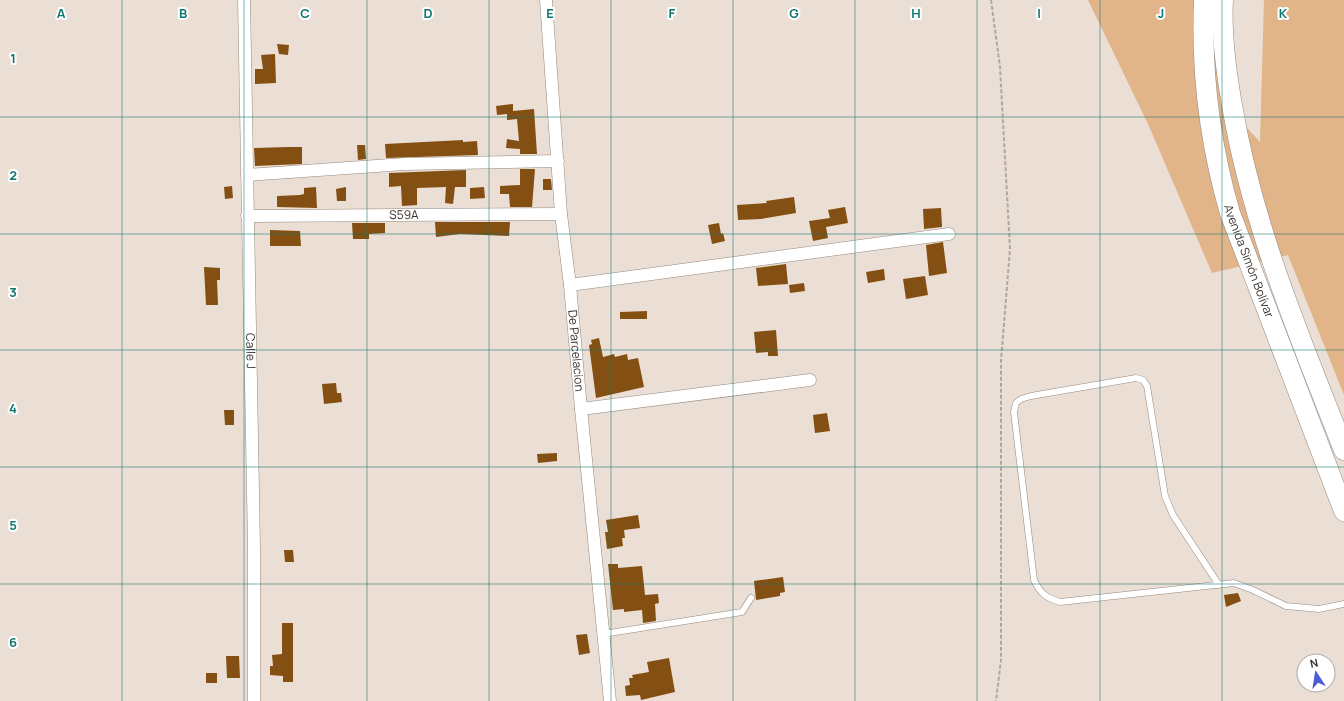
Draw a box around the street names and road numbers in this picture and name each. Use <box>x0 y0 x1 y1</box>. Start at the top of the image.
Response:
street label: Avenida Simón Bolívar <box>1220 202 1278 321</box>
street label: S59A <box>389 206 419 223</box>
street label: De Parcelacion <box>564 309 588 392</box>
street label: Calle J <box>242 333 260 369</box>

